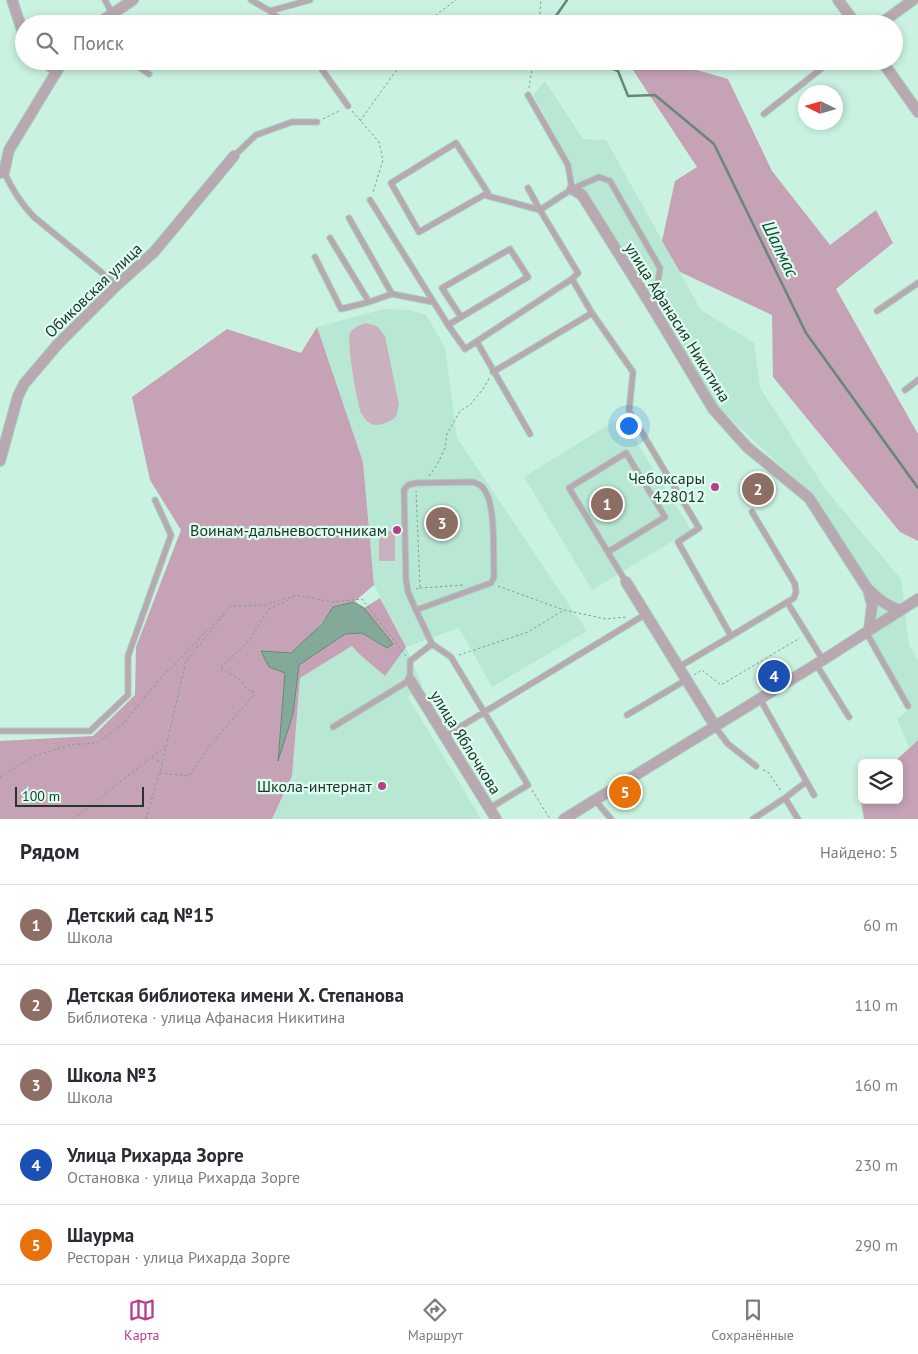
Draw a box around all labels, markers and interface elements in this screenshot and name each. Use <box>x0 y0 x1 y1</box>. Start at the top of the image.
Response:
search box <box>15 15 903 70</box>
icon: search <box>33 29 61 57</box>
text: Поиск <box>73 31 124 55</box>
north arrow <box>798 85 843 130</box>
water label: Шалмас <box>757 217 804 281</box>
street label: Обиковская улица <box>40 238 146 342</box>
street label: улица Афанасия Никитина <box>621 239 735 405</box>
your location <box>616 413 642 439</box>
place label: Чебоксары 428012 <box>628 468 705 506</box>
pin: 2 <box>742 470 774 508</box>
marker: Чебоксары 428012 <box>709 481 721 493</box>
pin: 1 <box>591 485 623 523</box>
pin: 3 <box>426 504 458 542</box>
place label: Воинам-дальневосточникам <box>190 520 387 540</box>
marker: Воинам-дальневосточникам <box>391 524 403 536</box>
pin: 4 <box>758 657 790 695</box>
street label: улица Яблочкова <box>426 686 506 798</box>
map controls <box>858 759 903 804</box>
button: layers <box>858 759 903 804</box>
pin: 5 <box>609 773 641 811</box>
place label: Школа-интернат <box>257 776 373 796</box>
marker: Школа-интернат <box>376 780 388 792</box>
scale bar <box>15 784 144 807</box>
text: 100 m <box>22 787 60 805</box>
text: Рядом <box>20 838 79 865</box>
text: Найдено: 5 <box>820 842 898 862</box>
text: Детский сад №15 <box>67 903 215 927</box>
text: 1 <box>31 915 41 935</box>
text: 60 m <box>863 915 898 935</box>
text: Школа <box>67 927 113 947</box>
text: Детская библиотека имени Х. Степанова <box>67 983 404 1007</box>
text: 2 <box>31 995 41 1015</box>
text: 110 m <box>855 995 898 1015</box>
text: Библиотека · улица Афанасия Никитина <box>67 1007 345 1027</box>
text: Школа №3 <box>67 1063 157 1087</box>
text: 3 <box>31 1075 41 1095</box>
text: 160 m <box>855 1075 898 1095</box>
text: Школа <box>67 1087 113 1107</box>
text: Улица Рихарда Зорге <box>67 1143 244 1167</box>
text: 4 <box>31 1155 41 1175</box>
text: 230 m <box>855 1155 898 1175</box>
text: Остановка · улица Рихарда Зорге <box>67 1167 300 1187</box>
text: Шаурма <box>67 1223 134 1247</box>
text: 5 <box>31 1235 41 1255</box>
text: 290 m <box>855 1235 898 1255</box>
text: Ресторан · улица Рихарда Зорге <box>67 1247 290 1267</box>
tab: Карта <box>124 1296 159 1344</box>
tab: Маршрут <box>408 1296 463 1344</box>
tab: Сохранённые <box>711 1296 794 1344</box>

